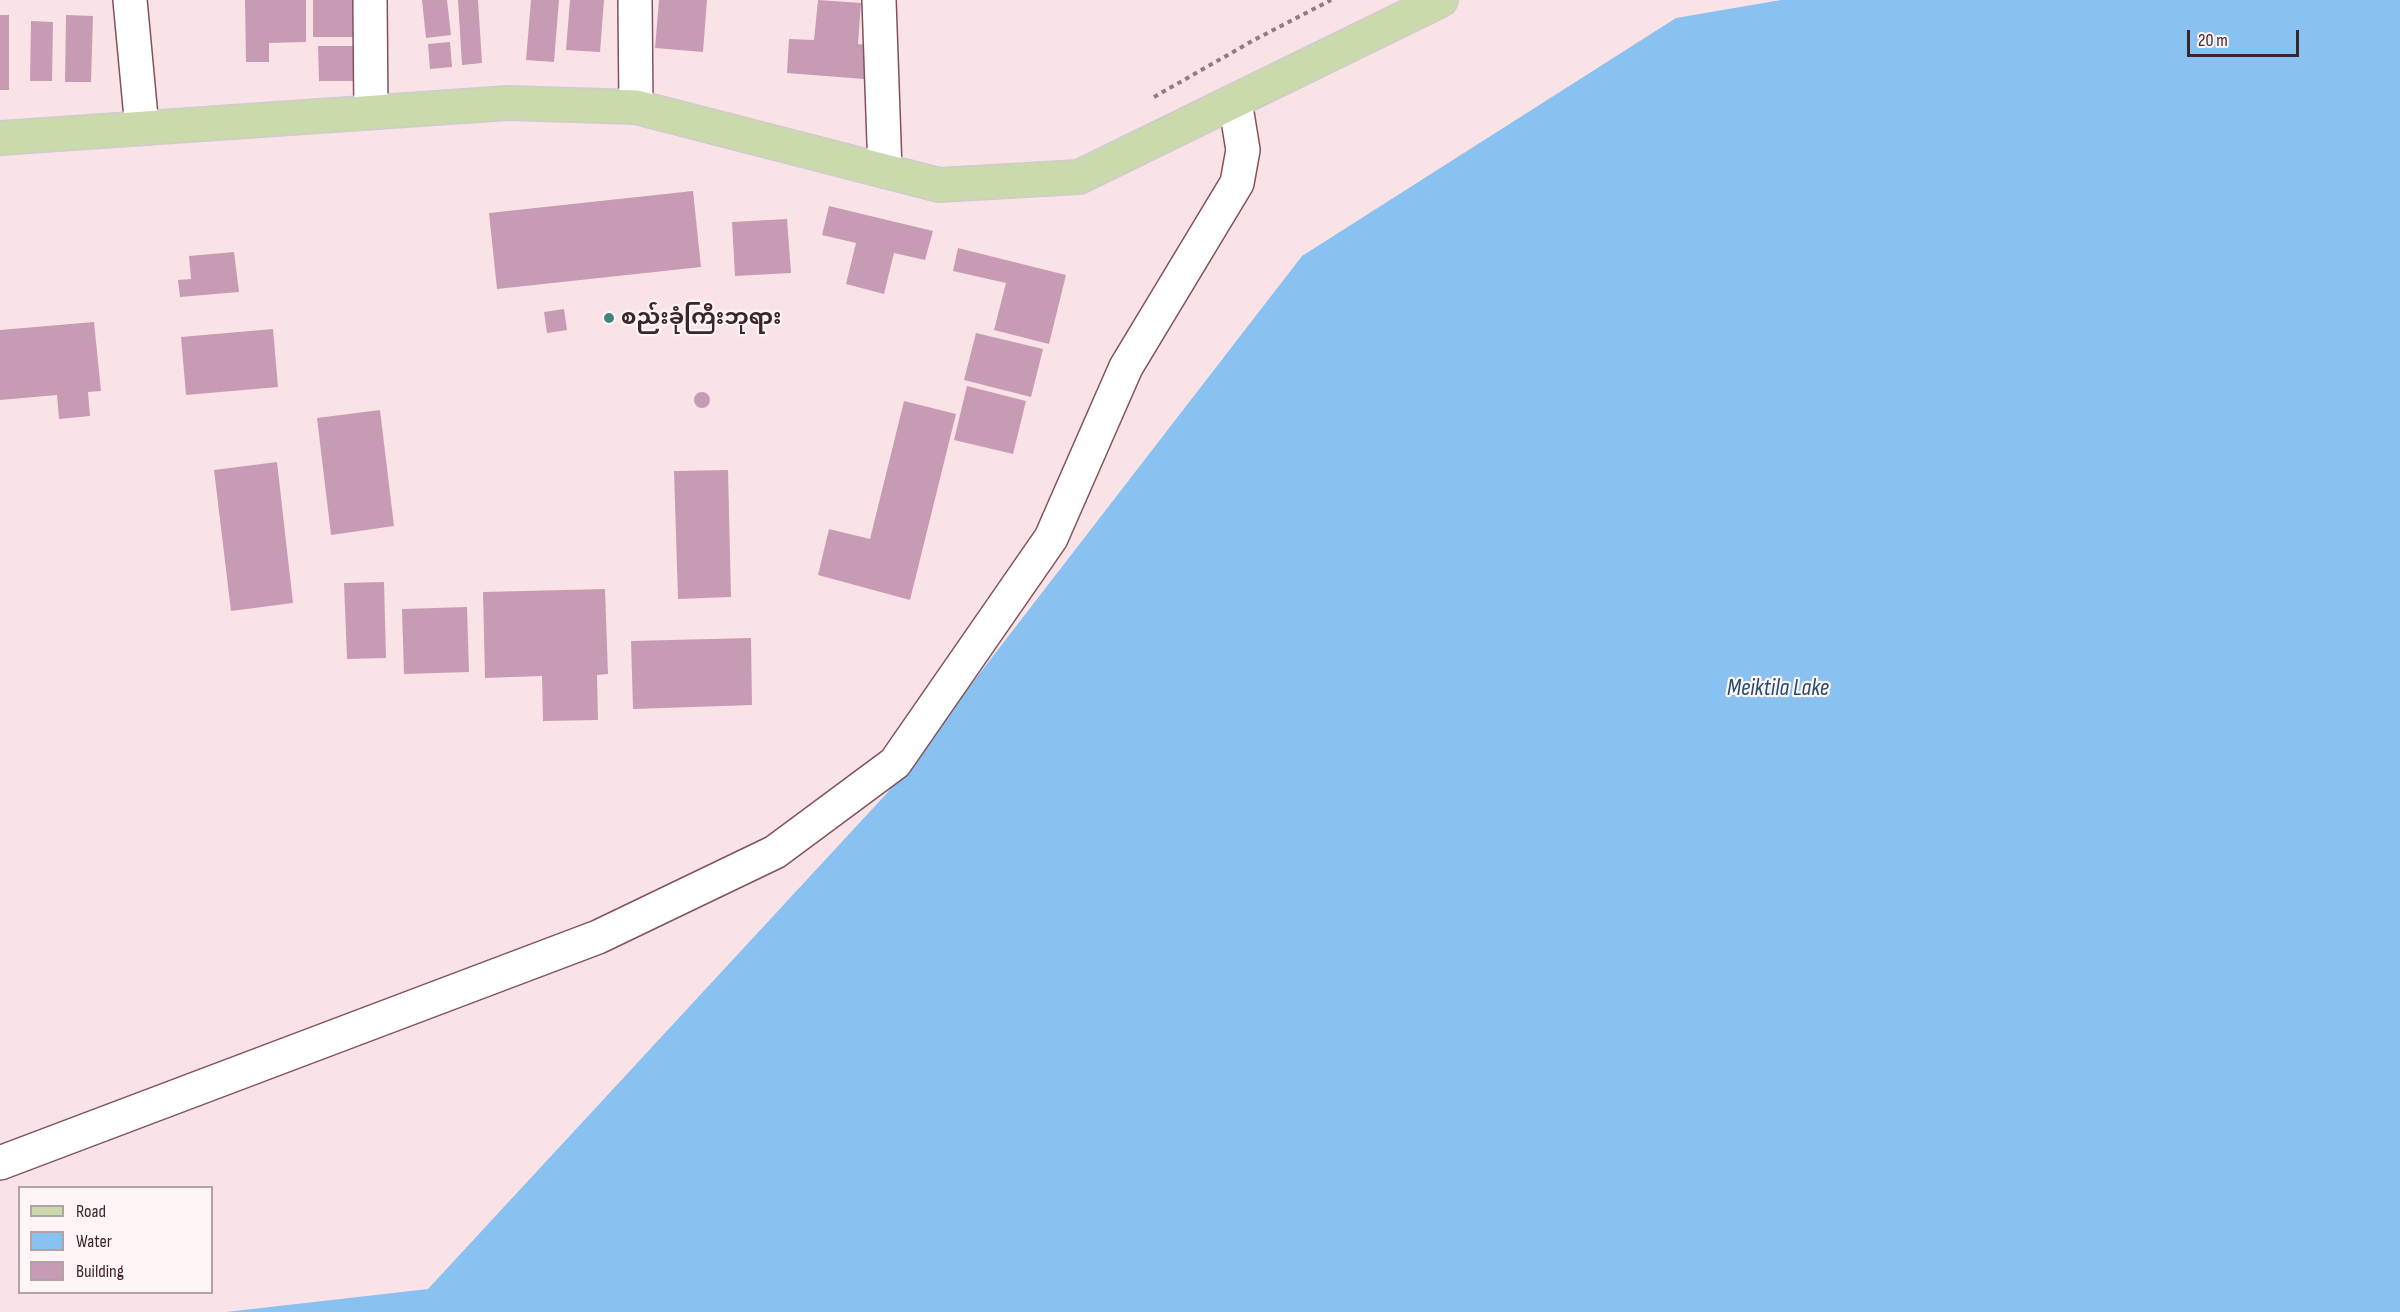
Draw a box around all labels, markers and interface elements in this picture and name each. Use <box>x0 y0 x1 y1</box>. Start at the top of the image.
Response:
scale bar <box>2190 18 2302 56</box>
text: 20 m <box>2198 30 2228 51</box>
place label: စည်းခုံကြီးဘုရား <box>621 305 781 331</box>
marker: စည်းခုံကြီးဘုရား <box>602 311 616 325</box>
water label: Meiktila Lake <box>1727 675 1829 703</box>
legend <box>18 1186 213 1294</box>
text: Road <box>76 1201 106 1222</box>
text: Water <box>76 1231 112 1252</box>
text: Building <box>76 1261 124 1282</box>

